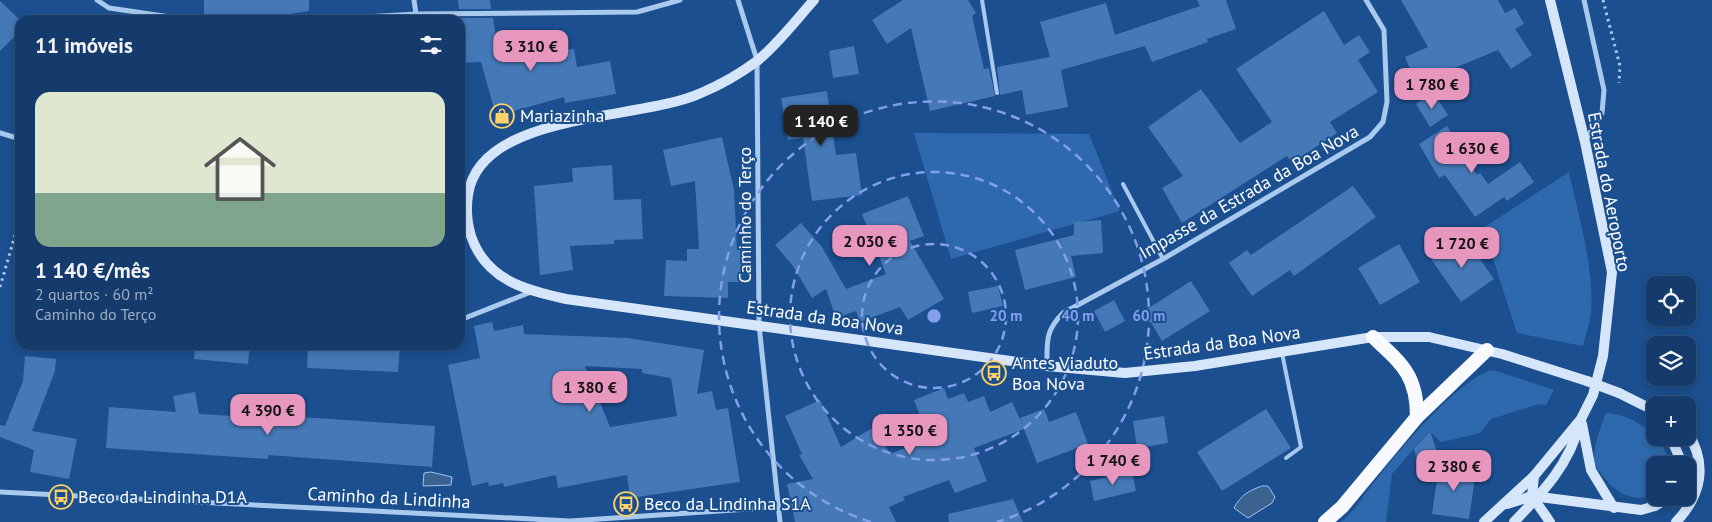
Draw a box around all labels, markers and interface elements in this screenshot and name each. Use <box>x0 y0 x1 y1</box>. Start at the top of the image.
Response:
pin: 3 310 € <box>485 30 577 72</box>
icon: filters <box>417 31 445 59</box>
text: 11 imóveis <box>35 32 133 59</box>
text: 3 310 € <box>504 36 558 56</box>
pin: 1 780 € <box>1386 68 1478 110</box>
text: 1 780 € <box>1405 74 1459 94</box>
shop icon: Mariazinha <box>489 103 515 129</box>
place label: Mariazinha <box>520 104 605 127</box>
pin: 1 140 € <box>775 104 867 147</box>
street label: Estrada do Aeroporto <box>1583 110 1636 274</box>
text: 1 140 € <box>794 111 848 131</box>
street label: Impasse da Estrada da Boa Nova <box>1135 119 1362 264</box>
icon: home <box>195 124 285 214</box>
pin: 1 630 € <box>1426 132 1518 174</box>
text: 1 630 € <box>1445 138 1499 158</box>
street label: Caminho do Terço <box>733 147 756 283</box>
pin: 2 030 € <box>824 224 916 267</box>
pin: 1 720 € <box>1416 226 1508 269</box>
text: 2 030 € <box>843 231 897 251</box>
text: 1 720 € <box>1435 233 1489 253</box>
text: 1 140 €/mês <box>35 257 150 284</box>
map controls <box>1646 276 1696 506</box>
button: locate <box>1646 276 1696 326</box>
text: 2 quartos · 60 m² <box>35 284 153 304</box>
street label: Estrada da Boa Nova <box>745 295 905 340</box>
text: Caminho do Terço <box>35 304 156 324</box>
text: 20 m <box>990 306 1022 325</box>
text: 40 m <box>1062 306 1094 325</box>
text: 60 m <box>1133 306 1165 325</box>
centre of rings <box>925 307 943 325</box>
street label: Estrada da Boa Nova <box>1142 320 1302 365</box>
button: layers <box>1646 336 1696 386</box>
place label: Antes Viaduto Boa Nova <box>1012 351 1118 395</box>
bus stop icon: Antes Viaduto Boa Nova <box>981 360 1007 386</box>
pin: 1 380 € <box>544 370 636 413</box>
text: 1 380 € <box>563 377 617 397</box>
pin: 4 390 € <box>222 394 314 436</box>
button: + <box>1646 396 1696 446</box>
text: 4 390 € <box>241 400 295 420</box>
pin: 1 350 € <box>864 414 956 456</box>
text: 1 350 € <box>883 420 937 440</box>
pin: 1 740 € <box>1067 444 1159 486</box>
text: 1 740 € <box>1086 450 1140 470</box>
pin: 2 380 € <box>1408 450 1500 492</box>
text: 2 380 € <box>1427 456 1481 476</box>
button: − <box>1646 456 1696 506</box>
street label: Caminho da Lindinha <box>307 482 471 513</box>
bus stop icon: Beco da Lindinha D1A <box>48 484 74 510</box>
place label: Beco da Lindinha D1A <box>78 485 248 508</box>
bus stop icon: Beco da Lindinha S1A <box>613 491 639 517</box>
place label: Beco da Lindinha S1A <box>644 492 811 515</box>

